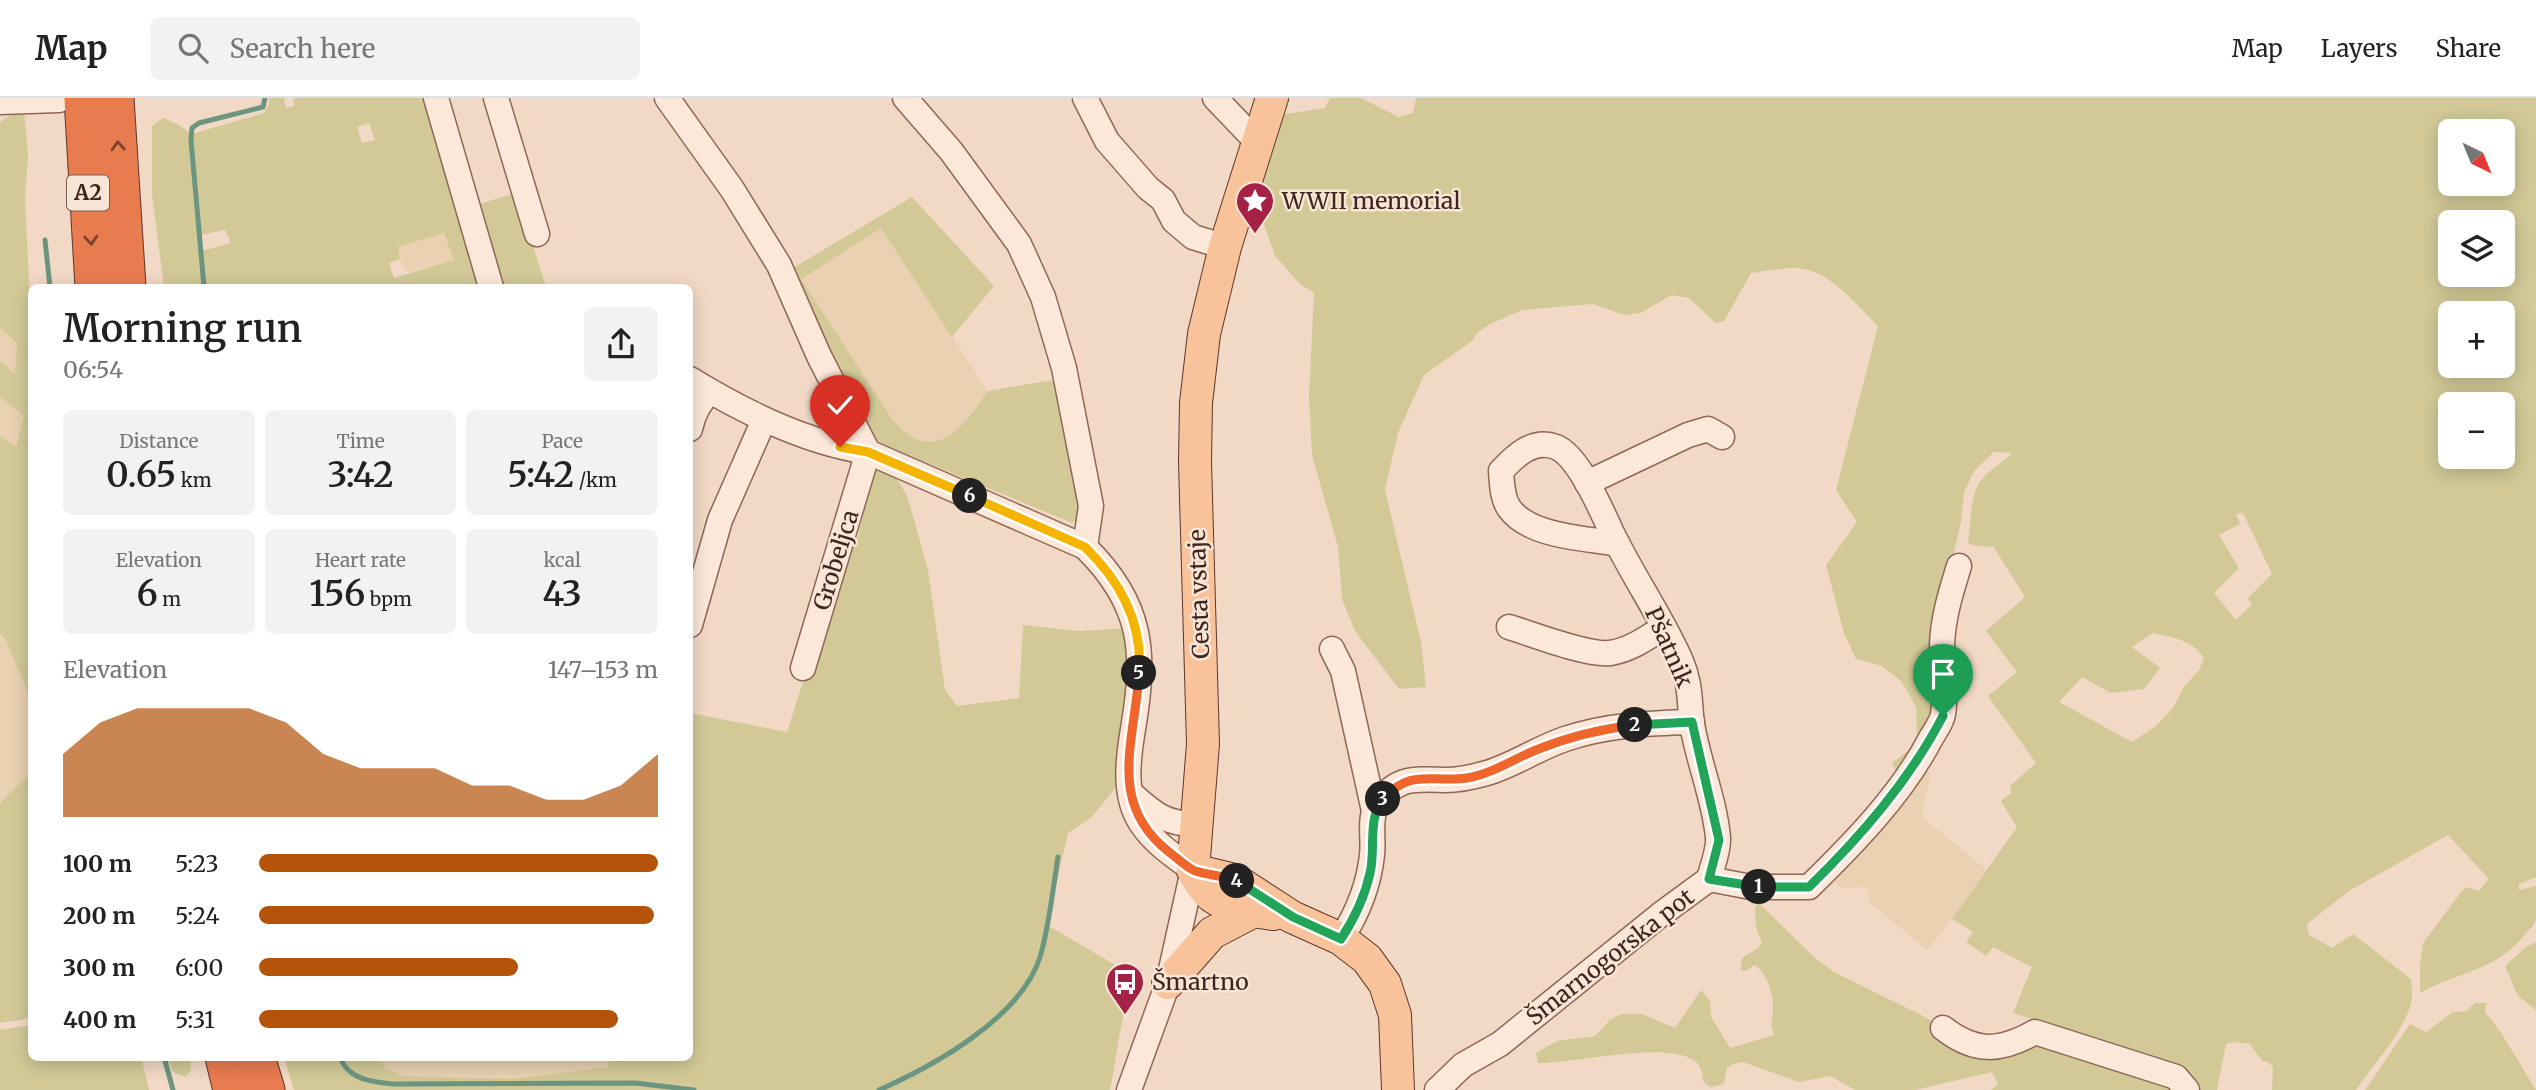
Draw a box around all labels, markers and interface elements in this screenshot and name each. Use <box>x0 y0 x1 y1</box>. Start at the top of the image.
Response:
search box <box>150 17 640 80</box>
text: Map <box>35 28 108 69</box>
icon: search <box>174 29 212 67</box>
text: Search here <box>230 32 375 65</box>
text: Map <box>2232 33 2283 64</box>
text: Layers <box>2321 33 2397 64</box>
text: Share <box>2435 33 2501 64</box>
north arrow <box>2438 119 2515 196</box>
map controls <box>2438 119 2515 469</box>
one-way arrow <box>111 140 126 151</box>
road number: A2 <box>67 176 109 210</box>
place icon: WWII memorial <box>1234 180 1276 235</box>
place label: WWII memorial <box>1281 186 1461 215</box>
button: layers <box>2438 210 2515 287</box>
one-way arrow <box>83 234 98 245</box>
button: + <box>2438 301 2515 378</box>
text: Morning run <box>63 305 302 352</box>
button: share <box>584 307 658 381</box>
text: 06:54 <box>63 355 123 384</box>
pin <box>810 375 870 447</box>
icon: check <box>821 386 859 424</box>
button: − <box>2438 392 2515 469</box>
text: Distance <box>119 429 199 453</box>
text: Time <box>336 429 385 453</box>
text: Pace <box>541 429 583 453</box>
text: 0.65 <box>106 453 176 497</box>
text: 3:42 <box>327 453 394 497</box>
text: 5:42 <box>507 453 574 497</box>
text: km <box>176 468 212 492</box>
text: /km <box>574 468 617 492</box>
pin: 6 <box>953 478 988 514</box>
text: 6 <box>964 483 975 507</box>
street label: Grobeljca <box>807 506 865 614</box>
street label: Cesta vstaje <box>1182 529 1215 659</box>
text: Elevation <box>116 548 202 572</box>
text: Heart rate <box>315 548 406 572</box>
text: kcal <box>543 548 581 572</box>
text: 6 <box>136 572 158 616</box>
text: 156 <box>309 572 365 616</box>
text: 43 <box>543 572 582 616</box>
text: m <box>158 587 181 611</box>
text: bpm <box>365 587 412 611</box>
street label: Pšatnik <box>1639 602 1700 692</box>
pin <box>1913 644 1973 716</box>
text: Elevation <box>63 655 167 684</box>
text: 147–153 m <box>548 655 658 684</box>
icon: arrive <box>1924 655 1962 693</box>
pin: 5 <box>1122 656 1156 690</box>
text: 5 <box>1133 660 1144 684</box>
pin: 2 <box>1618 708 1652 742</box>
text: 2 <box>1629 712 1640 736</box>
pin: 3 <box>1366 782 1400 816</box>
text: 3 <box>1377 786 1388 810</box>
text: 100 m <box>63 849 132 878</box>
text: 5:23 <box>175 849 219 878</box>
pin: 4 <box>1220 864 1254 898</box>
text: 4 <box>1230 868 1243 892</box>
pin: 1 <box>1742 870 1776 904</box>
text: 1 <box>1754 874 1763 898</box>
street label: Šmarnogorska pot <box>1520 882 1699 1031</box>
text: 200 m <box>63 901 135 930</box>
text: 5:24 <box>175 901 220 930</box>
text: 300 m <box>63 953 135 982</box>
text: 6:00 <box>175 953 223 982</box>
bus stop icon: Šmartno <box>1104 961 1146 1016</box>
place label: Šmartno <box>1152 967 1249 996</box>
text: 400 m <box>63 1005 137 1034</box>
text: 5:31 <box>175 1005 215 1034</box>

